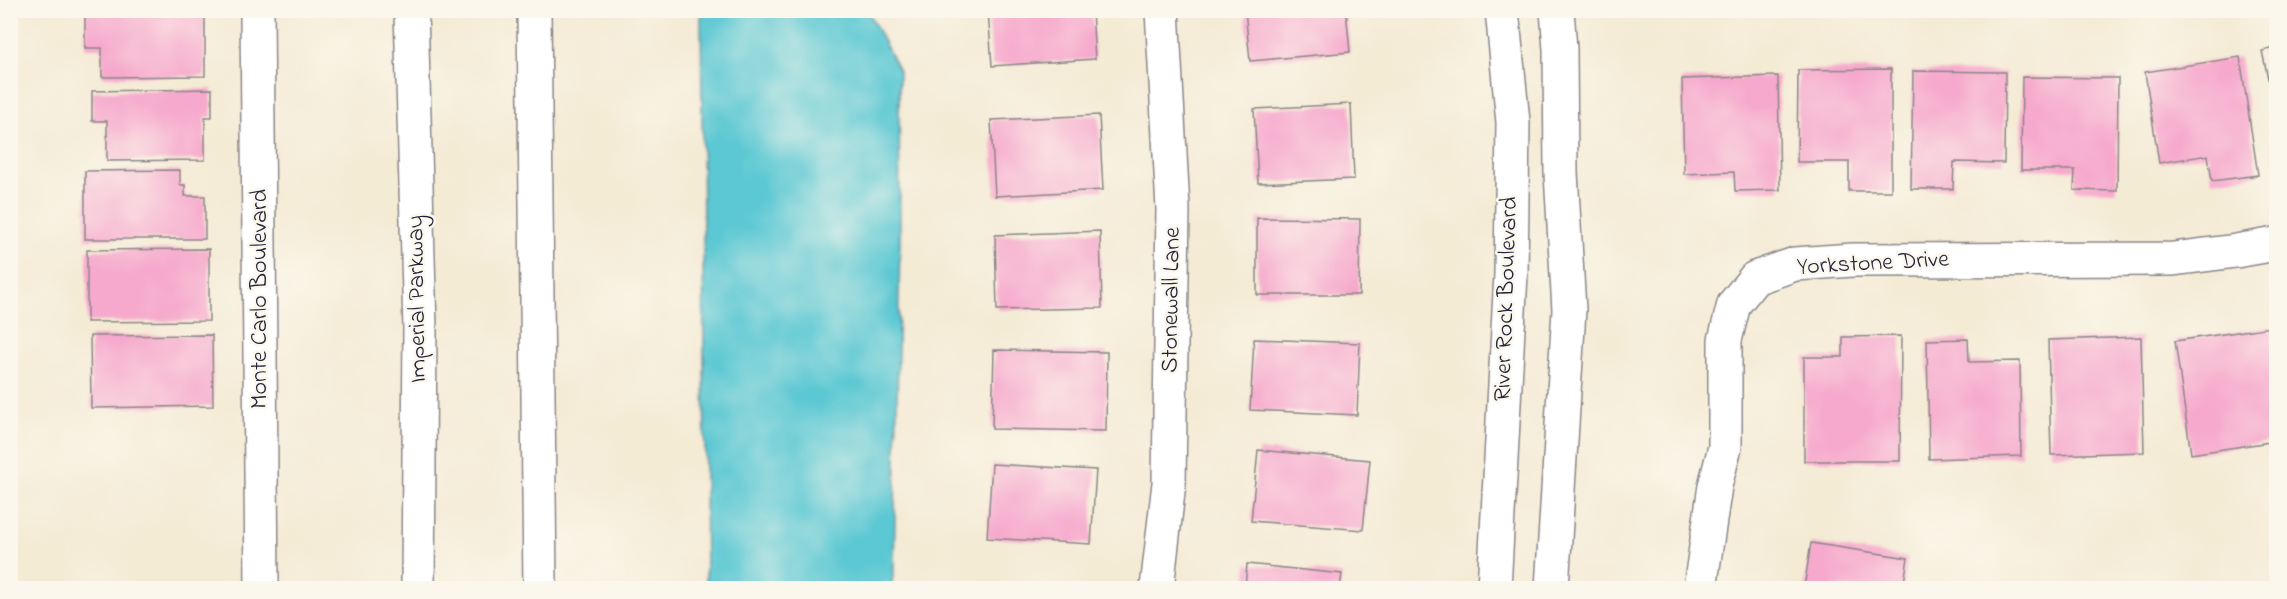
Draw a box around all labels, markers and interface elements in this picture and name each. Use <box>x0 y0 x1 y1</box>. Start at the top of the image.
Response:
street label: Monte Carlo Boulevard <box>243 188 278 409</box>
street label: River Rock Boulevard <box>1486 195 1528 402</box>
street label: Imperial Parkway <box>399 215 438 383</box>
street label: Stonewall Lane <box>1153 227 1191 373</box>
street label: Yorkstone Drive <box>1796 243 1950 285</box>

